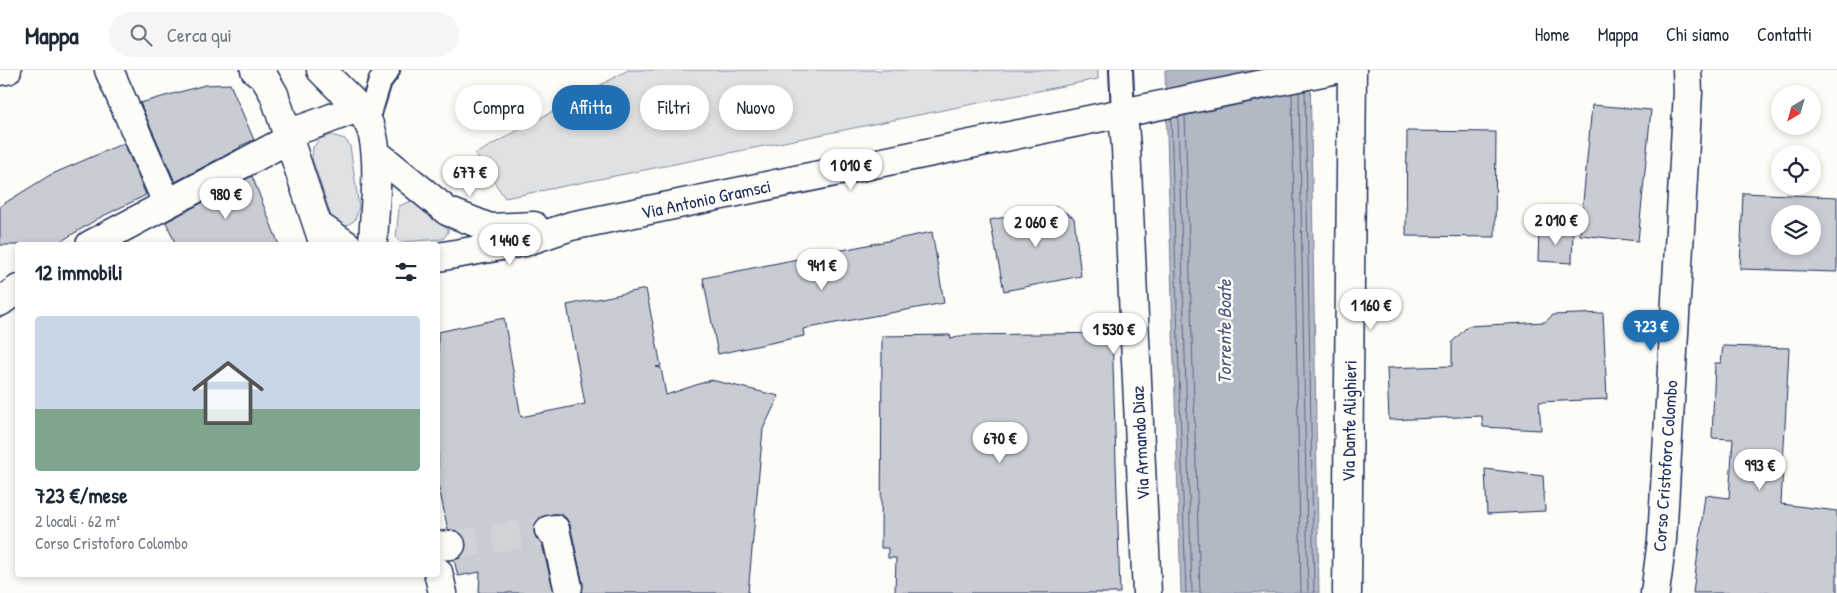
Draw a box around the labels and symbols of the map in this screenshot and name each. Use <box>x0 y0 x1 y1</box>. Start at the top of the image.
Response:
north arrow <box>1771 85 1821 135</box>
pin: 1 010 € <box>805 148 897 191</box>
pin: 677 € <box>435 156 505 198</box>
street label: Via Antonio Gramsci <box>639 173 773 225</box>
pin: 980 € <box>191 178 261 220</box>
pin: 2 010 € <box>1510 204 1602 246</box>
pin: 2 060 € <box>990 206 1082 248</box>
pin: 1 440 € <box>464 224 556 266</box>
pin: 941 € <box>787 248 857 291</box>
water label: Torrente Boate <box>1211 278 1237 384</box>
pin: 1 160 € <box>1325 288 1417 331</box>
pin: 723 € <box>1616 310 1686 352</box>
pin: 1 530 € <box>1068 312 1160 355</box>
street label: Via Dante Alighieri <box>1335 360 1363 482</box>
street label: Corso Cristoforo Colombo <box>1647 379 1683 553</box>
street label: Via Armando Diaz <box>1125 385 1155 501</box>
pin: 670 € <box>965 422 1035 464</box>
pin: 993 € <box>1725 448 1795 491</box>

